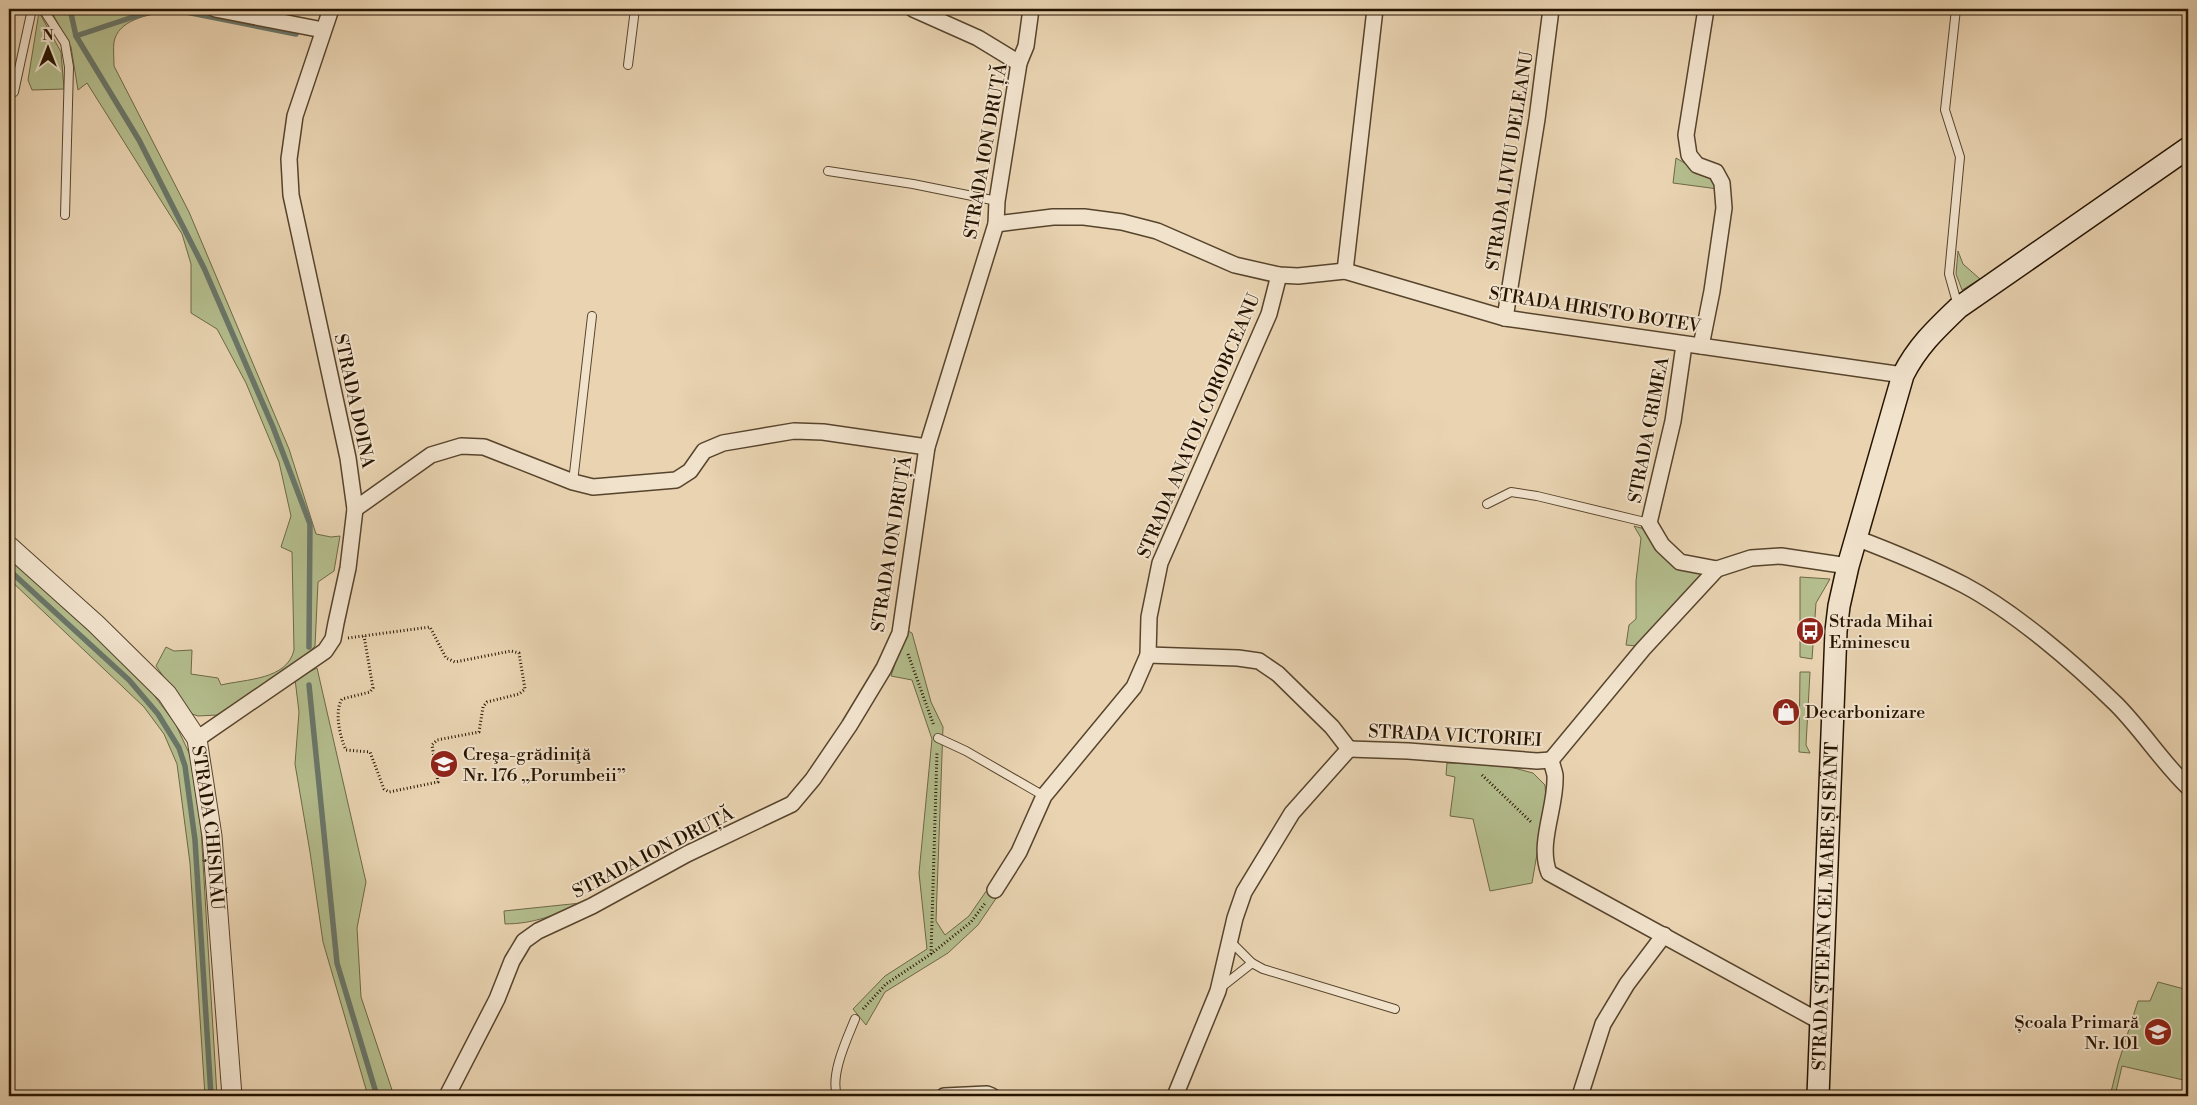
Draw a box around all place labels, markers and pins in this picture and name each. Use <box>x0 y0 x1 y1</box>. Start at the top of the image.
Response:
place label: Strada Mihai Eminescu <box>1829 610 1933 654</box>
bus stop icon: Strada Mihai Eminescu <box>1795 616 1825 646</box>
shop icon: Decarbonizare <box>1771 697 1801 727</box>
place label: Decarbonizare <box>1805 701 1925 724</box>
place label: Creşa-grădiniţă Nr. 176 „Porumbeii” <box>463 743 626 787</box>
school or university icon: Creşa-grădiniţă Nr. 176 „Porumbeii” <box>429 749 459 779</box>
place label: Școala Primară Nr. 101 <box>2014 1011 2140 1055</box>
school or university icon: Școala Primară Nr. 101 <box>2143 1017 2173 1047</box>

